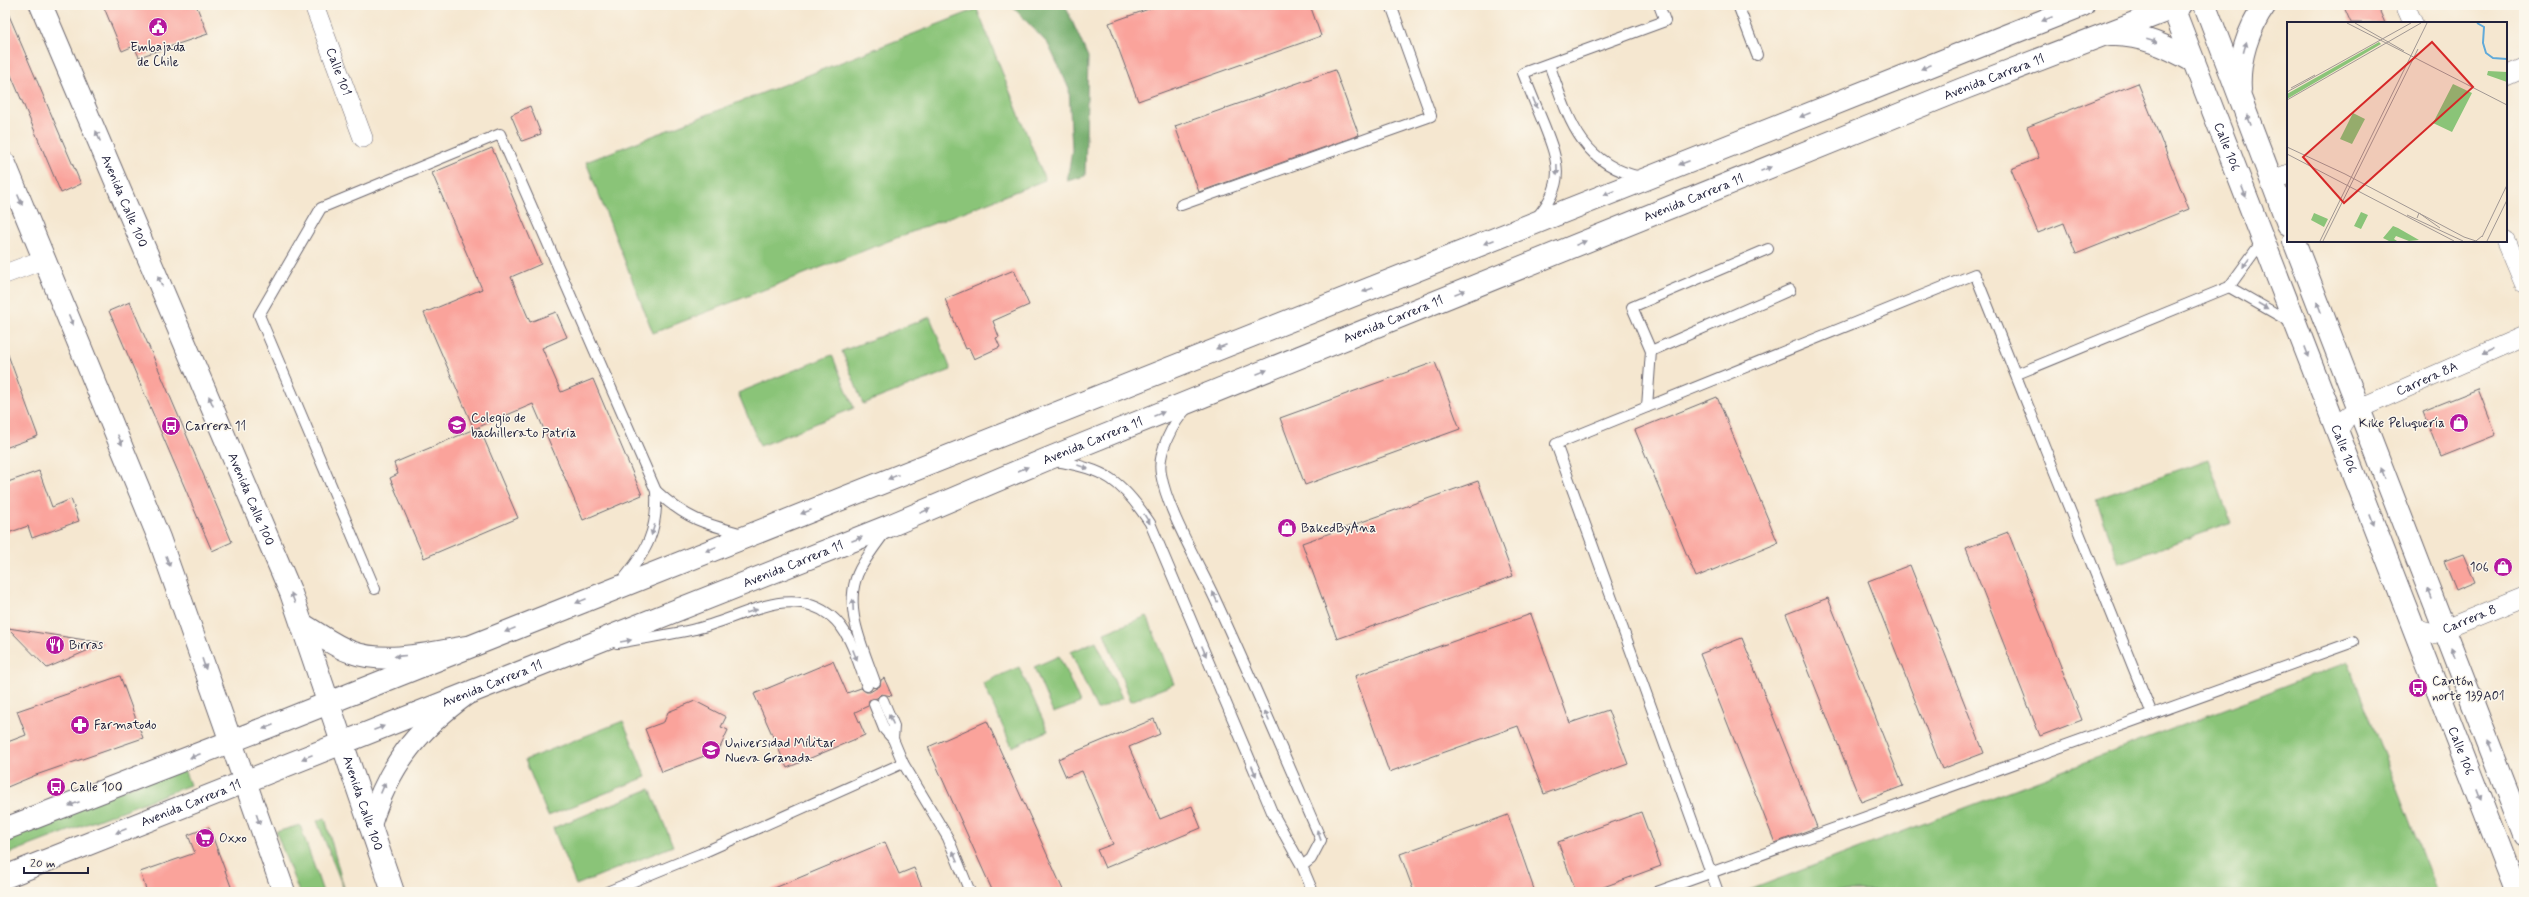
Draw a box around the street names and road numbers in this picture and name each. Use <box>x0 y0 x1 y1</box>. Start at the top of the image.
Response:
street label: Calle 101 <box>322 45 355 98</box>
street label: Avenida Carrera 11 <box>1941 50 2047 104</box>
street label: Calle 106 <box>2210 120 2244 174</box>
street label: Avenida Calle 100 <box>97 152 152 250</box>
street label: Avenida Carrera 11 <box>1641 170 1746 226</box>
street label: Avenida Carrera 11 <box>1340 291 1446 347</box>
street label: Carrera 8A <box>2394 358 2460 400</box>
street label: Avenida Carrera 11 <box>1040 413 1145 469</box>
street label: Calle 106 <box>2327 422 2361 476</box>
street label: Avenida Calle 100 <box>224 450 278 548</box>
street label: Avenida Carrera 11 <box>740 536 846 592</box>
street label: Carrera 8 <box>2440 601 2499 638</box>
street label: Avenida Carrera 11 <box>439 656 545 711</box>
street label: Calle 106 <box>2444 724 2478 778</box>
street label: Avenida Calle 100 <box>339 753 387 853</box>
street label: Avenida Carrera 11 <box>138 776 244 831</box>

